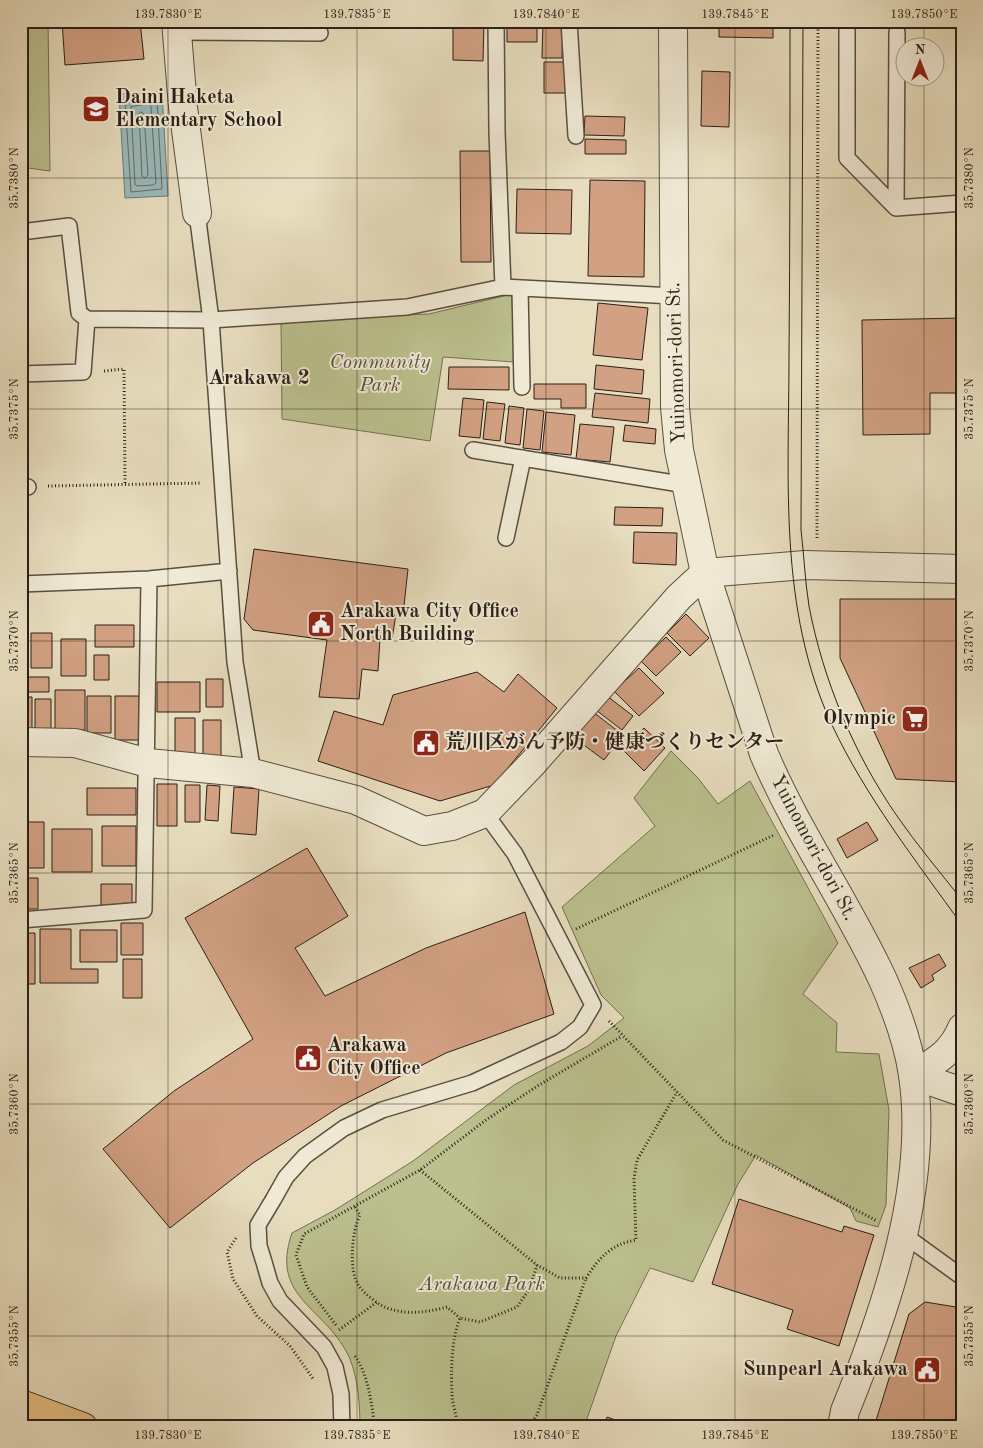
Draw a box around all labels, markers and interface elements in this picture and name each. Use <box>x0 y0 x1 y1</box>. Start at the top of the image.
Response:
text: 139.7835°E <box>323 8 391 21</box>
text: 139.7845°E <box>701 8 769 21</box>
text: 139.7850°E <box>890 8 958 21</box>
text: 139.7830°E <box>134 9 202 21</box>
text: 139.7840°E <box>512 9 580 21</box>
north arrow <box>896 38 946 88</box>
text: N <box>915 43 926 57</box>
place label: Daini Haketa Elementary School <box>115 88 282 131</box>
school or university icon: Daini Haketa Elementary School <box>81 94 111 124</box>
text: 35.7380°N <box>8 147 21 209</box>
text: 35.7380°N <box>963 147 976 209</box>
street label: Yuinomori-dori St. <box>664 282 690 444</box>
park label: Community Park <box>329 353 431 396</box>
district label: Arakawa 2 <box>208 368 310 389</box>
text: 35.7375°N <box>8 378 21 440</box>
text: 35.7375°N <box>963 378 976 440</box>
place label: Arakawa City Office North Building <box>340 602 519 645</box>
public building icon: Arakawa City Office North Building <box>306 609 336 639</box>
text: 35.7370°N <box>8 610 21 672</box>
text: 35.7370°N <box>963 610 976 672</box>
supermarket icon: Olympic <box>900 704 930 734</box>
place label: Olympic <box>823 709 896 729</box>
public building icon: 荒川区がん予防・健康づくりセンター <box>411 728 441 758</box>
place label: 荒川区がん予防・健康づくりセンター <box>445 730 784 753</box>
street label: Yuinomori-dori St. <box>766 772 860 924</box>
text: 35.7365°N <box>8 842 21 904</box>
text: 35.7365°N <box>963 842 976 904</box>
place label: Arakawa City Office <box>327 1036 421 1079</box>
public building icon: Arakawa City Office <box>293 1043 323 1073</box>
text: 35.7360°N <box>8 1073 21 1135</box>
text: 35.7360°N <box>963 1073 976 1135</box>
park label: Arakawa Park <box>418 1275 545 1295</box>
text: 35.7355°N <box>8 1305 21 1367</box>
text: 35.7355°N <box>963 1305 976 1367</box>
public building icon: Sunpearl Arakawa <box>912 1355 942 1385</box>
place label: Sunpearl Arakawa <box>743 1360 908 1380</box>
text: 139.7835°E <box>323 1429 391 1442</box>
text: 139.7845°E <box>701 1429 769 1442</box>
text: 139.7850°E <box>890 1429 958 1442</box>
text: 139.7830°E <box>134 1430 202 1442</box>
text: 139.7840°E <box>512 1430 580 1442</box>

